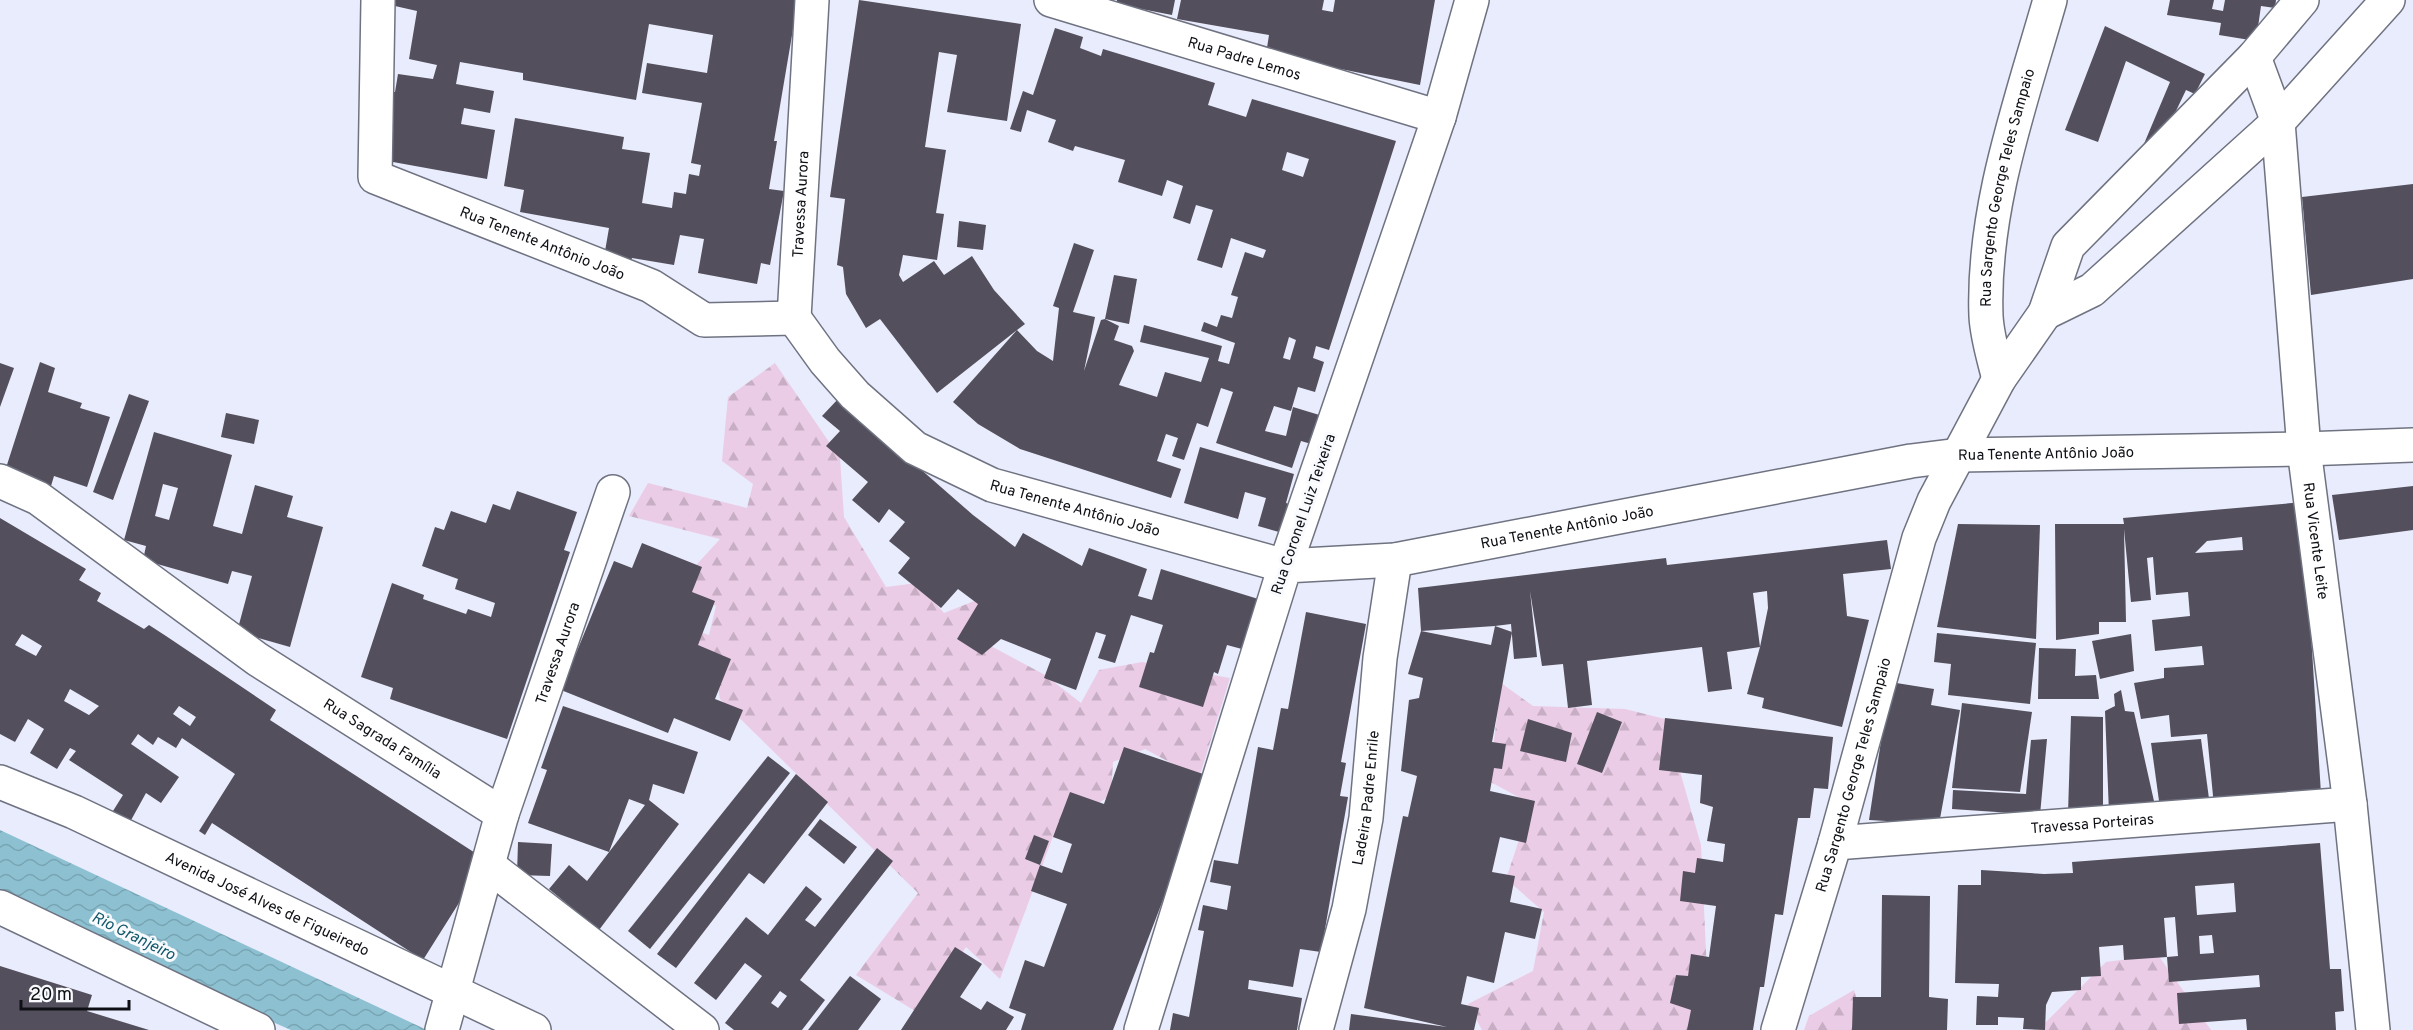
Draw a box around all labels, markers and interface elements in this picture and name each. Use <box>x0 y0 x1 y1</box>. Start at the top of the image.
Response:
street label: Rua Padre Lemos <box>1185 34 1303 86</box>
street label: Rua Sargento George Teles Sampaio <box>1978 67 2040 307</box>
street label: Travessa Aurora <box>789 150 814 258</box>
street label: Rua Tenente Antônio João <box>457 203 627 286</box>
street label: Rua Coronel Luiz Teixeira <box>1268 432 1341 597</box>
street label: Rua Tenente Antônio João <box>1958 444 2134 466</box>
street label: Rua Tenente Antônio João <box>987 477 1162 542</box>
street label: Rua Vicente Leite <box>2297 481 2331 601</box>
street label: Rua Tenente Antônio João <box>1479 503 1655 554</box>
street label: Travessa Aurora <box>532 600 585 707</box>
street label: Rua Sargento George Teles Sampaio <box>1812 656 1897 895</box>
street label: Rua Sagrada Família <box>319 695 444 784</box>
street label: Ladeira Padre Enrile <box>1349 730 1385 867</box>
street label: Travessa Porteiras <box>2030 811 2155 839</box>
street label: Avenida José Alves de Figueiredo <box>162 849 372 962</box>
water label: Rio Granjeiro <box>88 908 179 966</box>
scale bar <box>21 973 129 1011</box>
text: 20 m <box>30 984 72 1007</box>

